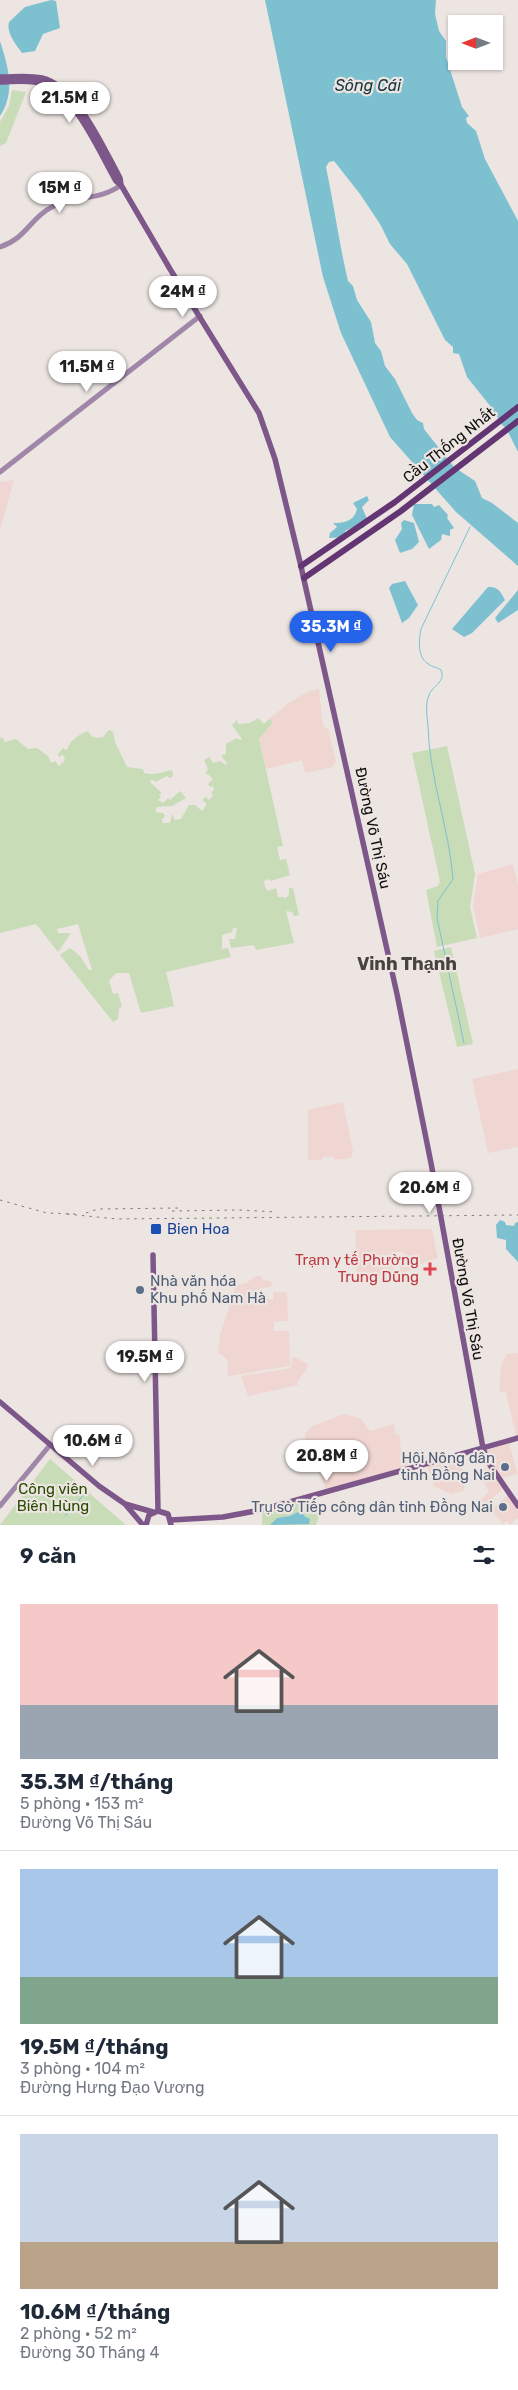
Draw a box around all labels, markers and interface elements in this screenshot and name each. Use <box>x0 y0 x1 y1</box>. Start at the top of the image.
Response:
north arrow <box>448 15 502 70</box>
map controls <box>448 15 503 70</box>
water label: Sông Cái <box>335 76 402 95</box>
pin: 21.5M ₫ <box>24 82 116 124</box>
text: 21.5M ₫ <box>41 88 99 107</box>
pin: 15M ₫ <box>25 172 95 214</box>
text: 15M ₫ <box>38 178 82 197</box>
pin: 24M ₫ <box>148 276 218 318</box>
text: 24M ₫ <box>160 282 206 301</box>
pin: 11.5M ₫ <box>41 350 133 393</box>
text: 11.5M ₫ <box>59 357 115 376</box>
street label: Cầu Thống Nhất <box>399 403 499 487</box>
pin: 35.3M ₫ <box>285 610 377 653</box>
text: 35.3M ₫ <box>301 617 361 636</box>
street label: Đường Võ Thị Sáu <box>351 766 395 890</box>
district label: Vinh Thạnh <box>357 953 457 975</box>
pin: 20.6M ₫ <box>384 1172 476 1214</box>
text: 20.6M ₫ <box>400 1178 460 1197</box>
place label: Bien Hoa <box>167 1220 229 1238</box>
marker: Bien Hoa <box>149 1222 163 1236</box>
street label: Đường Võ Thị Sáu <box>448 1236 488 1362</box>
place label: Trạm y tế Phường Trung Dũng <box>295 1251 419 1286</box>
marker: Trạm y tế Phường Trung Dũng <box>423 1262 437 1276</box>
place label: Nhà văn hóa Khu phố Nam Hà <box>150 1272 266 1307</box>
marker: Nhà văn hóa Khu phố Nam Hà <box>134 1284 146 1296</box>
pin: 19.5M ₫ <box>99 1340 191 1383</box>
text: 19.5M ₫ <box>116 1347 174 1366</box>
pin: 10.6M ₫ <box>47 1424 139 1467</box>
text: 10.6M ₫ <box>64 1431 122 1450</box>
pin: 20.8M ₫ <box>281 1440 373 1482</box>
text: 20.8M ₫ <box>296 1446 358 1465</box>
place label: Hội Nông dân tỉnh Đồng Nai <box>401 1449 495 1484</box>
marker: Hội Nông dân tỉnh Đồng Nai <box>499 1461 511 1473</box>
park label: Công viên Biên Hùng <box>17 1480 89 1515</box>
place label: Trụ sở Tiếp công dân tỉnh Đồng Nai <box>251 1498 493 1516</box>
marker: Trụ sở Tiếp công dân tỉnh Đồng Nai <box>497 1501 509 1513</box>
icon: filters <box>470 1541 498 1569</box>
text: 9 căn <box>20 1543 76 1568</box>
icon: home <box>214 1636 304 1726</box>
text: 35.3M ₫/tháng <box>20 1769 173 1794</box>
text: 5 phòng · 153 m² <box>20 1794 144 1813</box>
text: Đường Võ Thị Sáu <box>20 1813 152 1832</box>
icon: home <box>214 1902 304 1992</box>
text: 19.5M ₫/tháng <box>20 2034 169 2059</box>
text: 3 phòng · 104 m² <box>20 2059 145 2078</box>
text: Đường Hưng Đạo Vương <box>20 2078 205 2097</box>
icon: home <box>214 2167 304 2257</box>
text: 10.6M ₫/tháng <box>20 2299 170 2324</box>
text: 2 phòng · 52 m² <box>20 2324 137 2343</box>
text: Đường 30 Tháng 4 <box>20 2343 159 2362</box>

